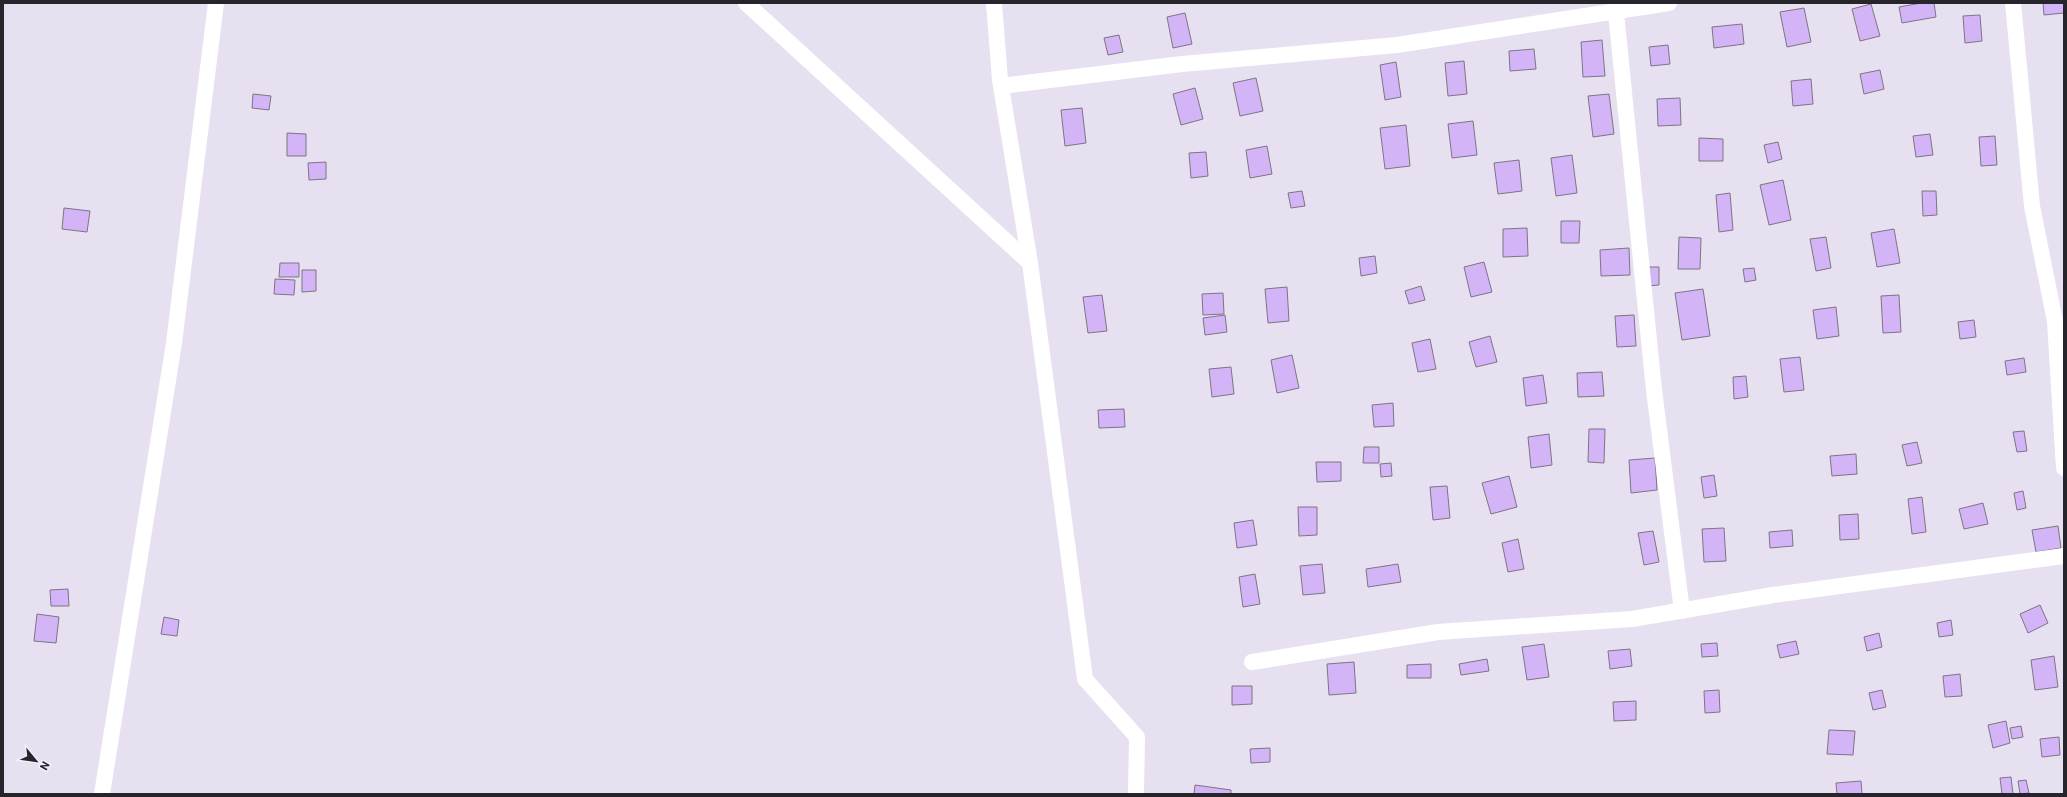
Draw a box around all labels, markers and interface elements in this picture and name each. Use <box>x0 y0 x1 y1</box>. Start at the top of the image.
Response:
north arrow <box>16 741 56 781</box>
text: N <box>37 759 52 772</box>

